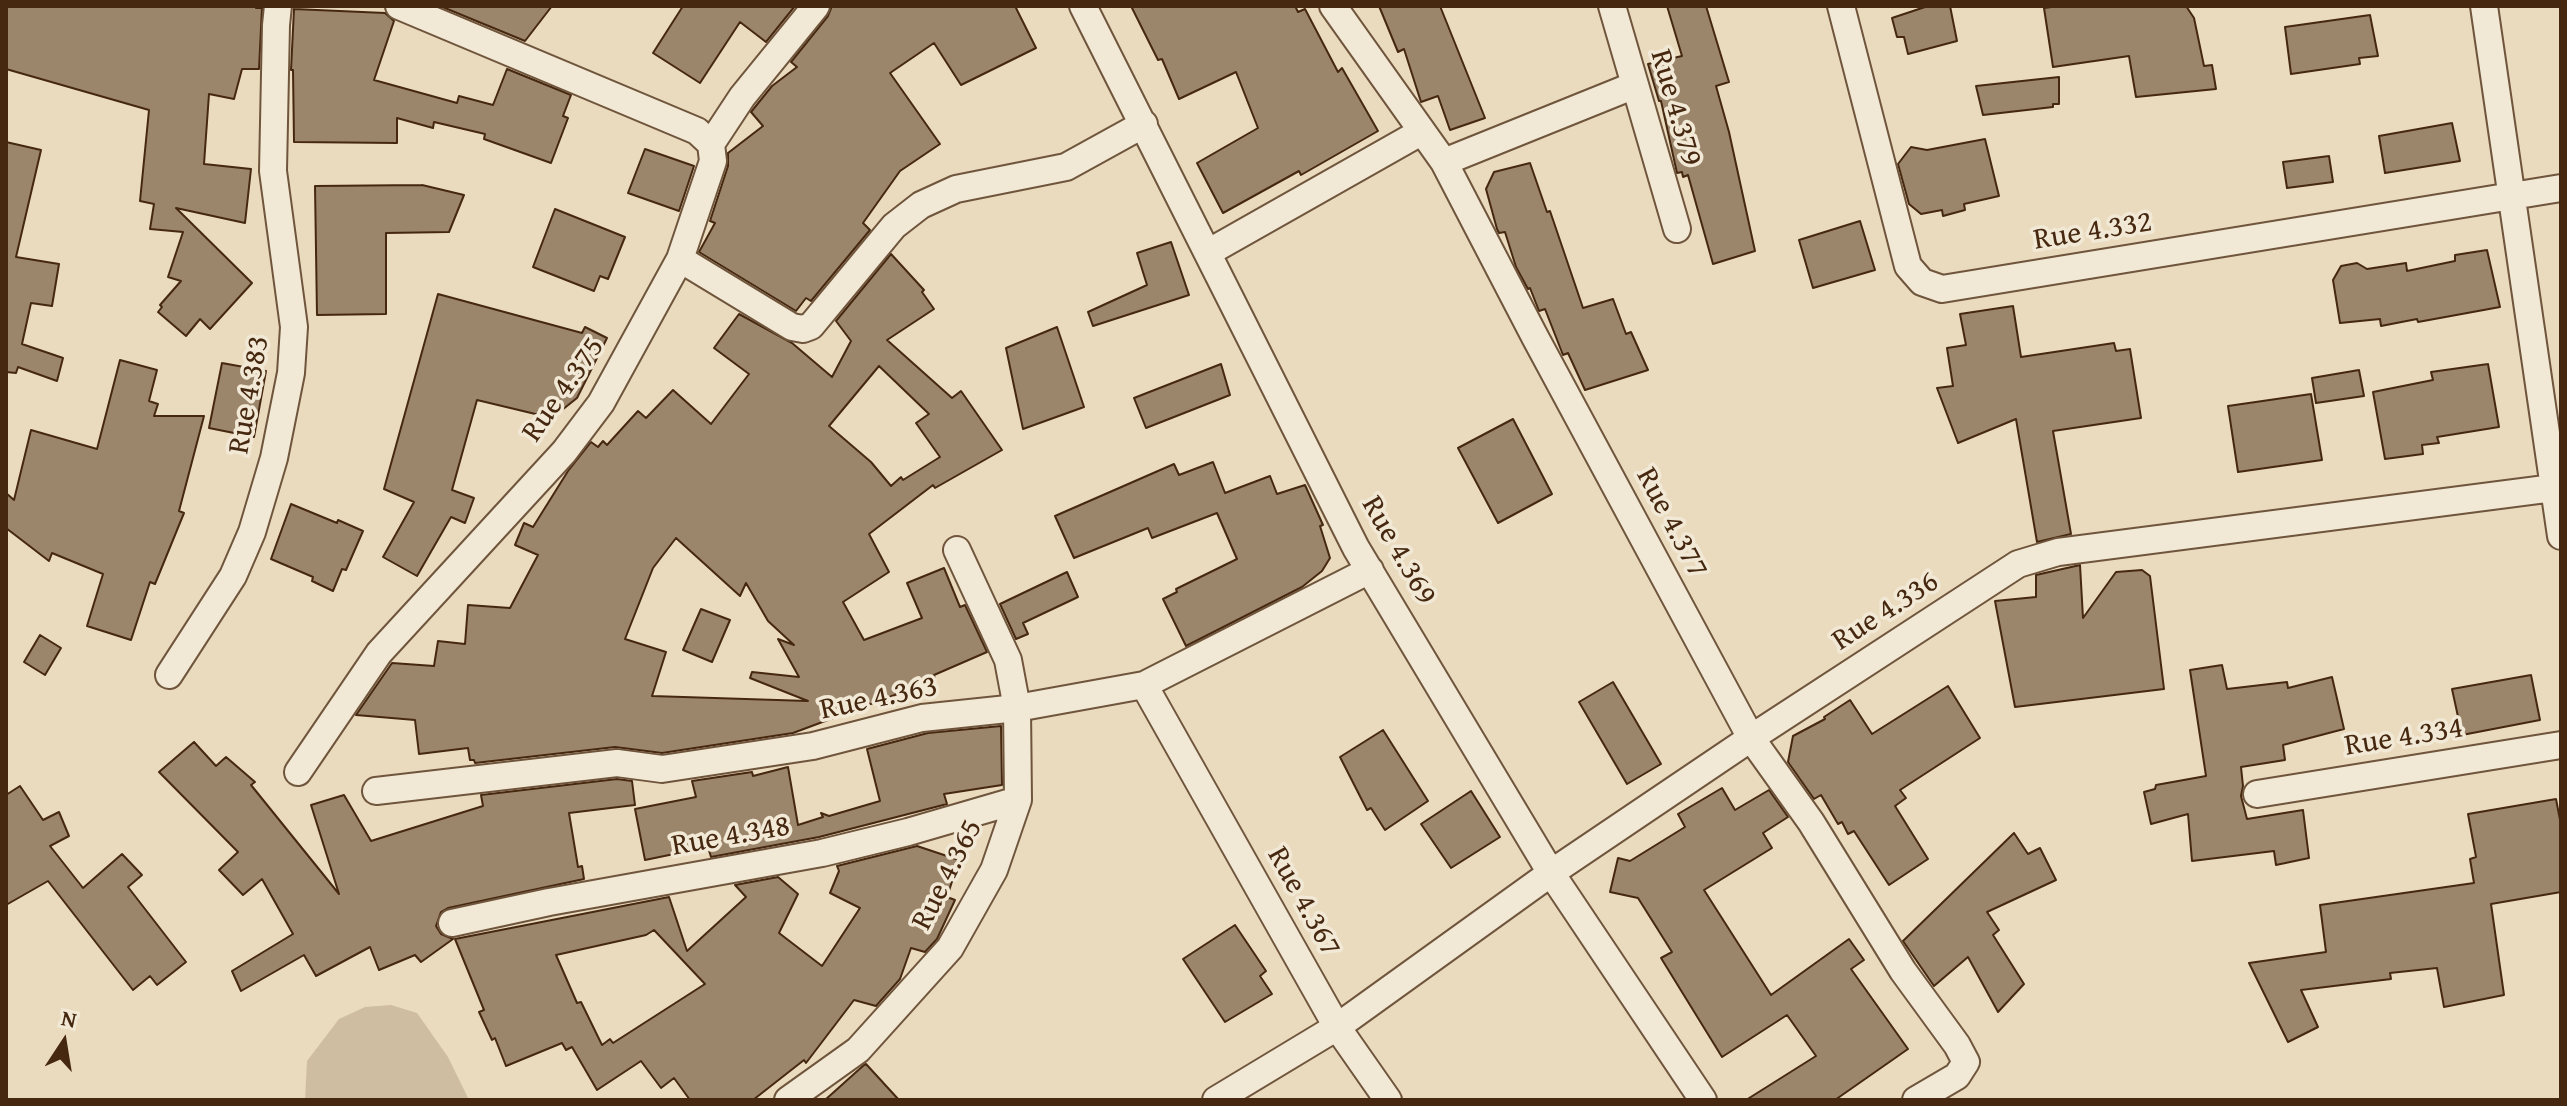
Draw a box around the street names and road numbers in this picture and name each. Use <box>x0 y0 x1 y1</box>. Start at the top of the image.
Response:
street label: Rue 4.379 <box>1641 46 1709 170</box>
street label: Rue 4.332 <box>2031 205 2155 259</box>
street label: Rue 4.375 <box>515 331 613 449</box>
street label: Rue 4.383 <box>222 333 278 457</box>
street label: Rue 4.377 <box>1627 462 1715 584</box>
street label: Rue 4.369 <box>1353 490 1443 612</box>
street label: Rue 4.336 <box>1826 564 1946 660</box>
street label: Rue 4.363 <box>817 669 941 729</box>
street label: Rue 4.334 <box>2342 711 2466 765</box>
street label: Rue 4.348 <box>669 809 793 865</box>
street label: Rue 4.365 <box>905 814 991 936</box>
street label: Rue 4.367 <box>1258 841 1348 963</box>

